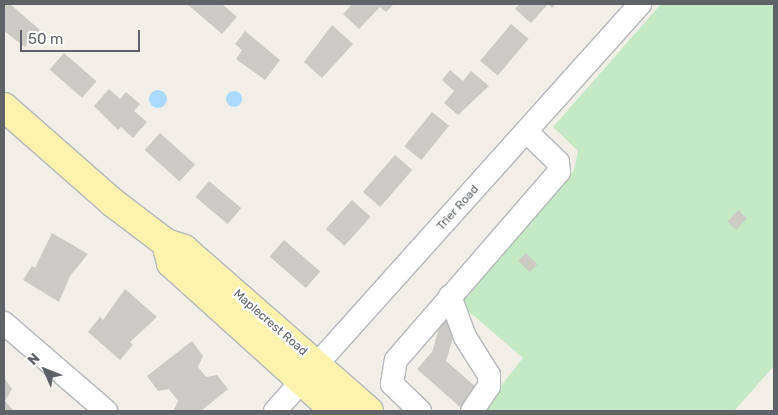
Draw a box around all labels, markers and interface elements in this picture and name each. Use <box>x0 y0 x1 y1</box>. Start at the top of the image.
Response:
scale bar <box>22 20 142 52</box>
text: 50 m <box>28 30 63 48</box>
street label: Trier Road <box>434 182 482 234</box>
street label: Maplecrest Road <box>230 287 310 359</box>
north arrow <box>20 345 70 395</box>
text: N <box>24 350 43 369</box>

